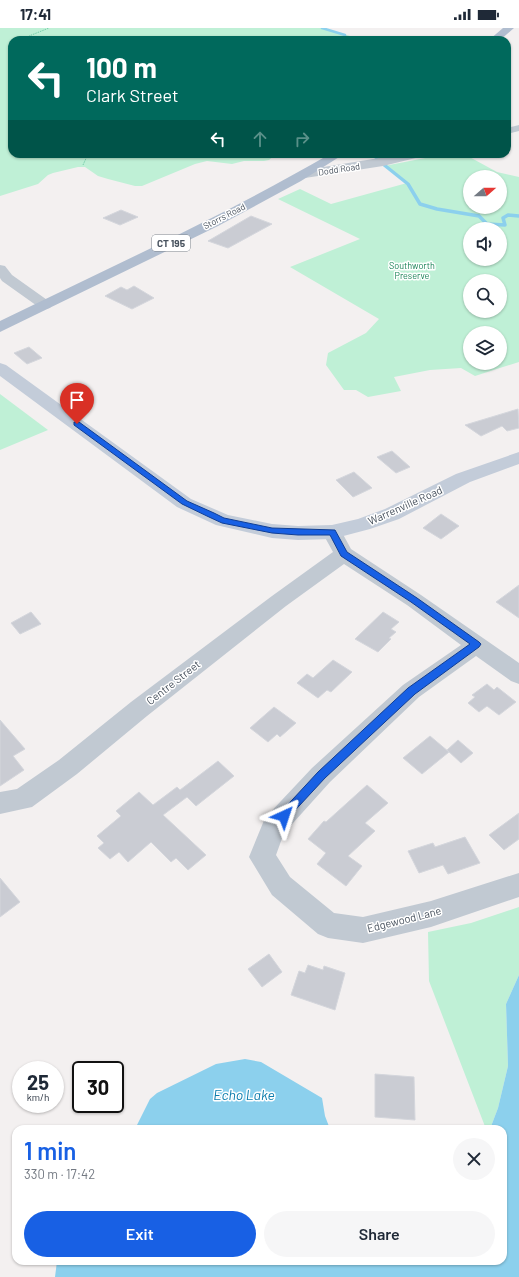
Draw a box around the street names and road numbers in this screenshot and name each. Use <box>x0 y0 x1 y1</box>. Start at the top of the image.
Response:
street label: Dodd Road <box>317 160 361 178</box>
street label: Storrs Road <box>201 201 247 231</box>
road number: CT 195 <box>152 235 190 251</box>
street label: Warrenville Road <box>366 483 444 527</box>
street label: Centre Street <box>144 657 202 707</box>
street label: Edgewood Lane <box>366 903 442 934</box>

